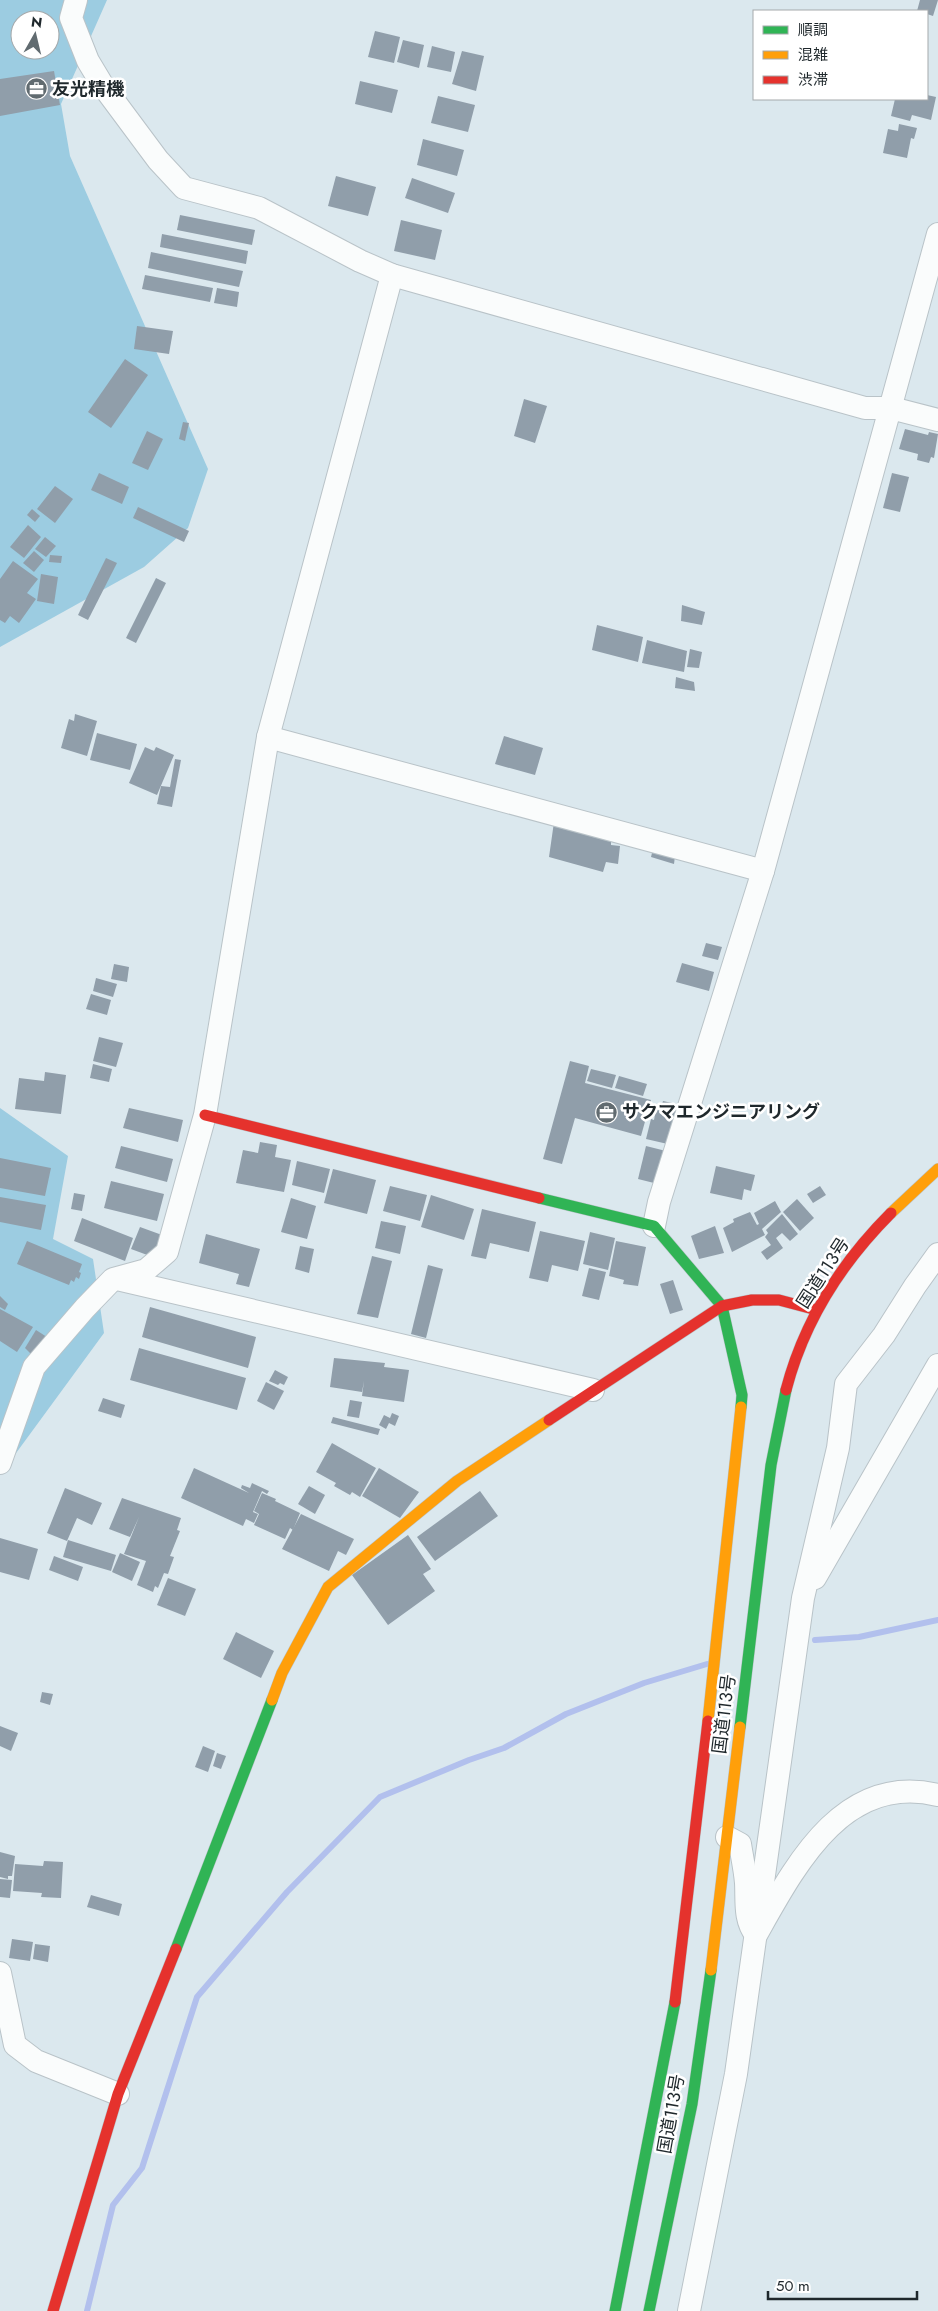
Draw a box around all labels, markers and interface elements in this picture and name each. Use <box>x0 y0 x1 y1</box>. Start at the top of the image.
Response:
north arrow <box>10 10 60 60</box>
legend <box>753 10 928 100</box>
text: N <box>30 11 44 33</box>
text: 順調 <box>798 19 828 41</box>
text: 混雑 <box>798 44 828 66</box>
text: 渋滞 <box>798 69 828 91</box>
place label: 友光精機 <box>52 76 125 102</box>
office icon: 友光精機 <box>24 77 48 101</box>
place label: サクマエンジニアリング <box>622 1099 820 1125</box>
office icon: サクマエンジニアリング <box>594 1100 618 1124</box>
street label: 国道113号 <box>790 1232 856 1314</box>
street label: 国道113号 <box>706 1673 742 1755</box>
street label: 国道113号 <box>651 2072 691 2156</box>
scale bar <box>768 2268 917 2300</box>
text: 50 m <box>776 2275 810 2297</box>

